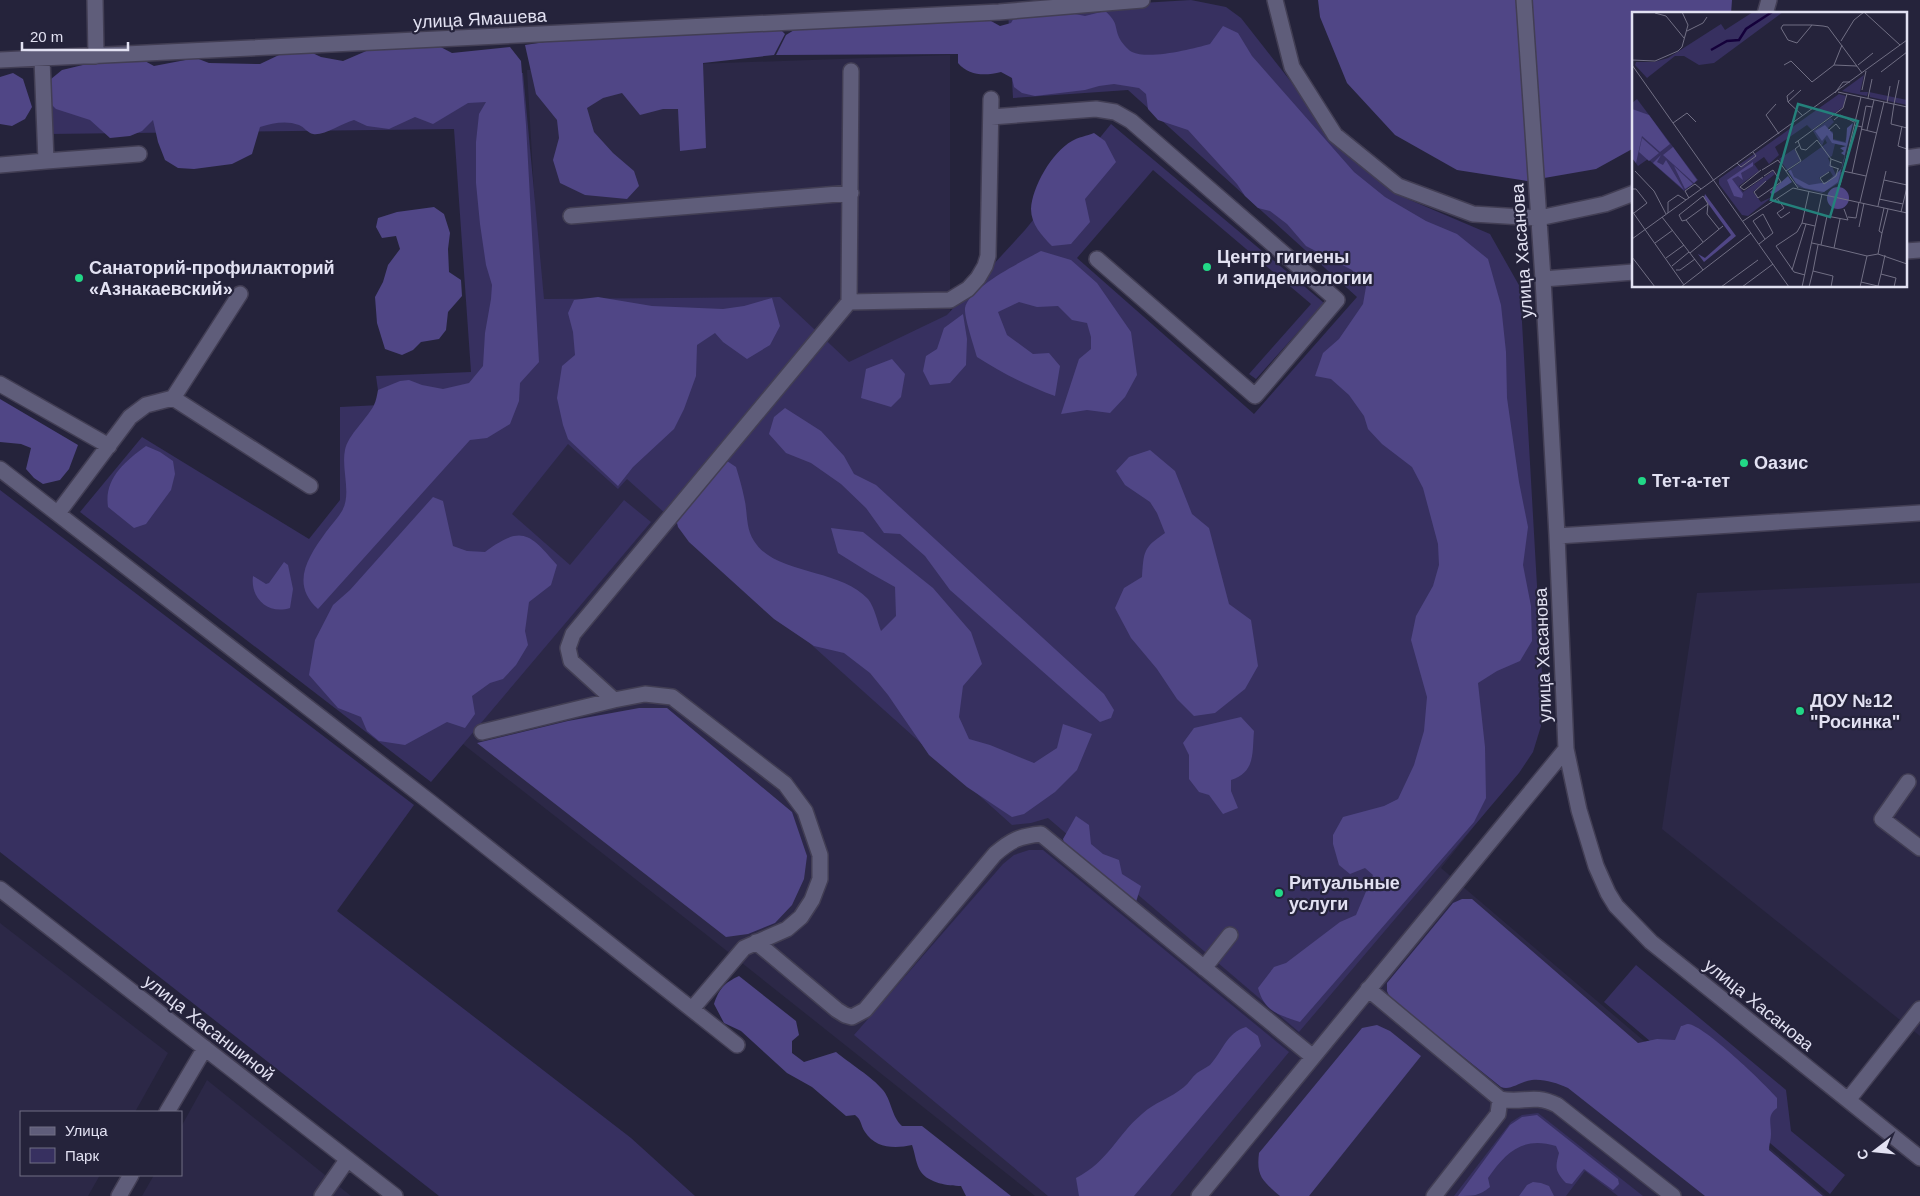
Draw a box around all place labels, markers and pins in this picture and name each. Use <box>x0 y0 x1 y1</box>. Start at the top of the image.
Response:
place label: Центр гигиены и эпидемиологии <box>1217 247 1373 288</box>
place label: Санаторий-профилакторий «Азнакаевский» <box>89 258 335 299</box>
marker: Центр гигиены и эпидемиологии <box>1201 261 1213 273</box>
marker: Санаторий-профилакторий «Азнакаевский» <box>73 272 85 284</box>
place label: Оазис <box>1754 453 1808 473</box>
marker: Оазис <box>1738 457 1750 469</box>
place label: Тет-а-тет <box>1652 471 1730 491</box>
marker: Тет-а-тет <box>1636 475 1648 487</box>
place label: ДОУ №12 "Росинка" <box>1810 691 1900 732</box>
marker: ДОУ №12 "Росинка" <box>1794 705 1806 717</box>
place label: Ритуальные услуги <box>1289 873 1400 914</box>
marker: Ритуальные услуги <box>1273 887 1285 899</box>

